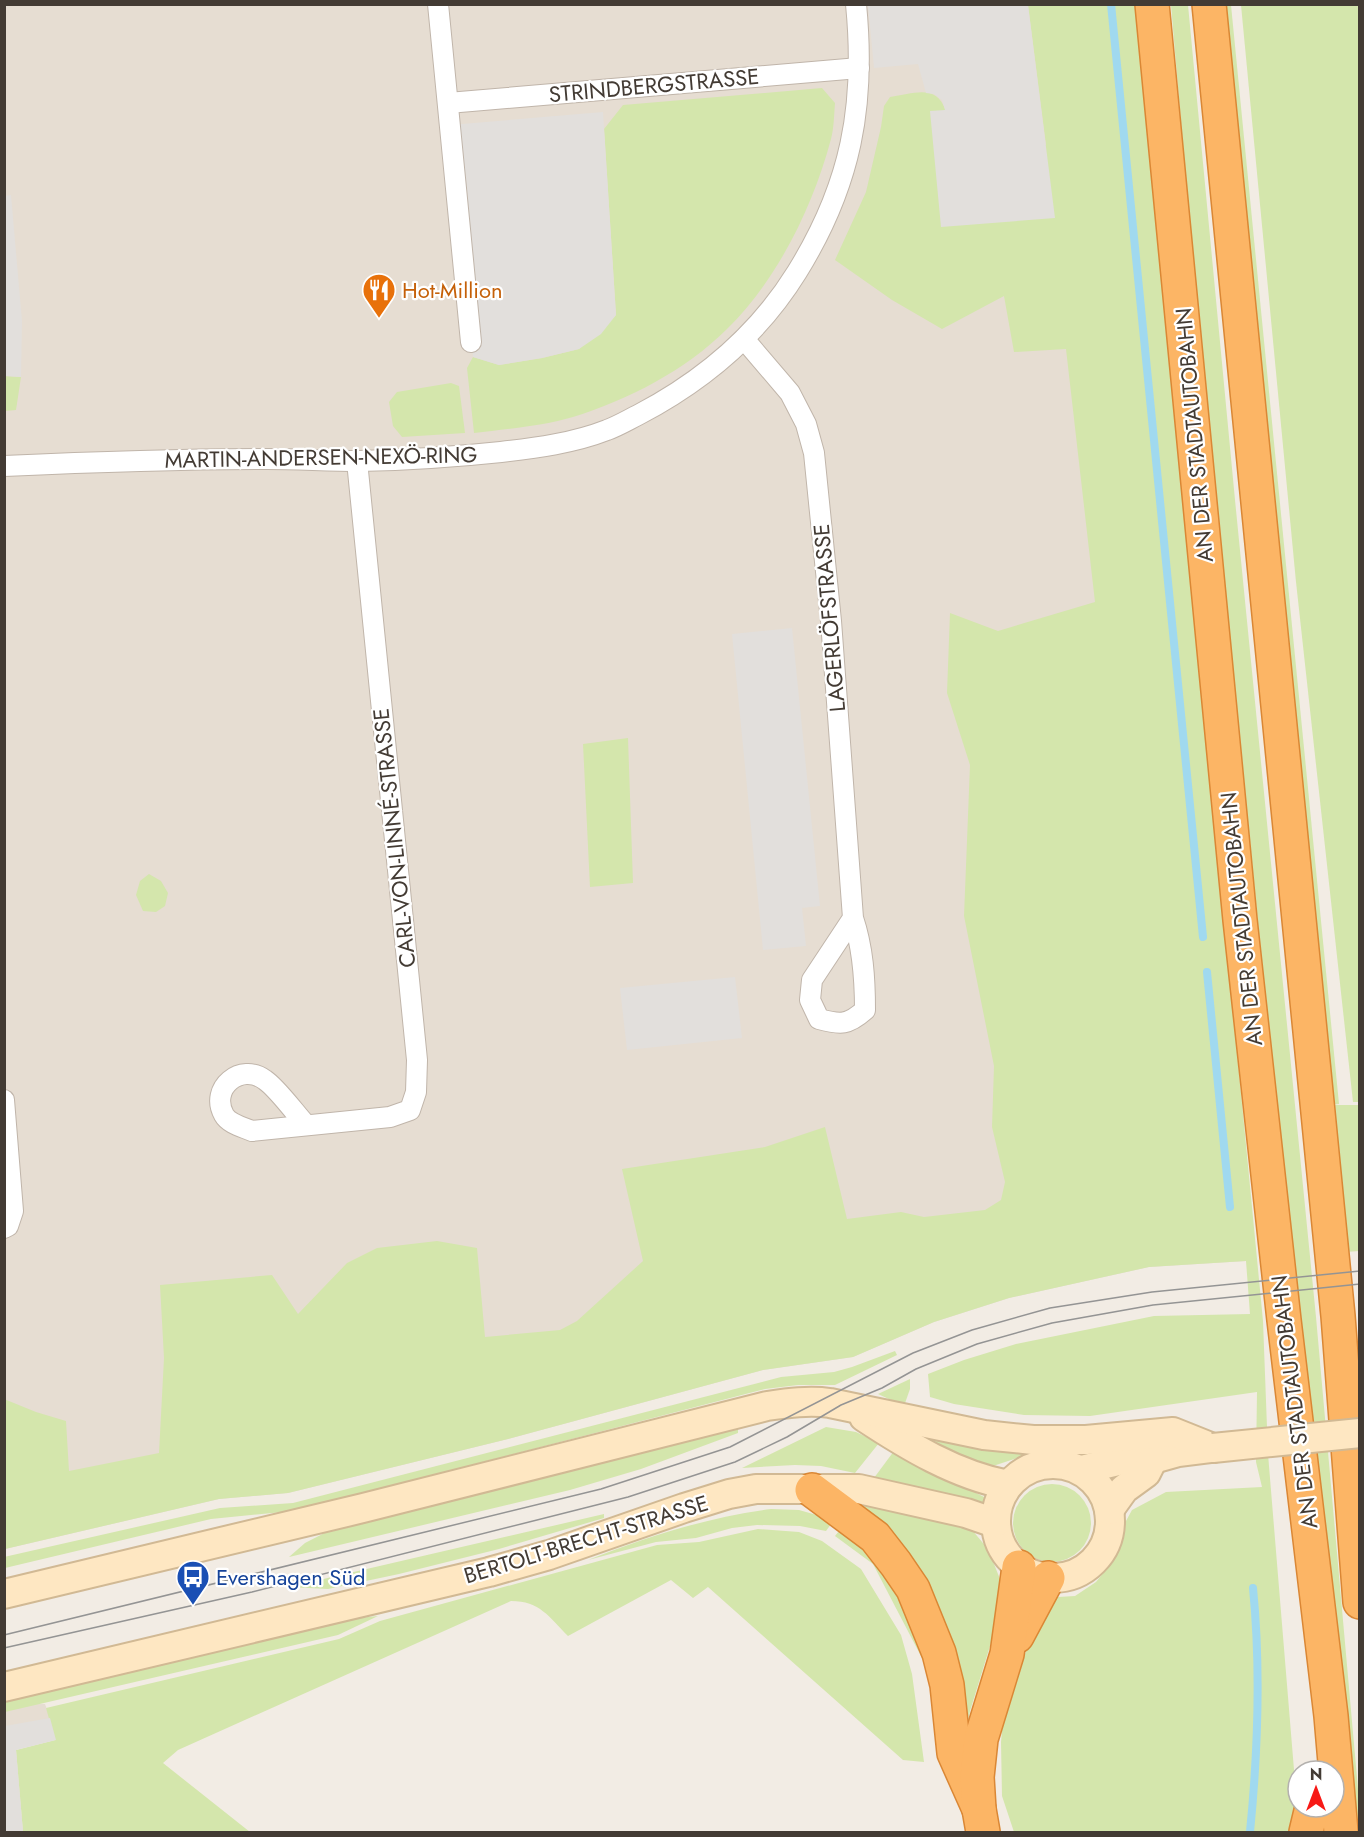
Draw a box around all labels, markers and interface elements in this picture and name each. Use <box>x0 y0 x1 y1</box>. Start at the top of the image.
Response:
street label: STRINDBERGSTRASSE <box>547 60 761 110</box>
restaurant icon: Hot-Million <box>361 272 397 319</box>
place label: Hot-Million <box>402 274 503 306</box>
street label: AN DER STADTAUTOBAHN <box>1167 307 1221 563</box>
street label: MARTIN-ANDERSEN-NEXÖ-RING <box>164 438 478 476</box>
street label: LAGERLÖFSTRASSE <box>805 523 853 713</box>
street label: CARL-VON-LINNÉ-STRASSE <box>364 707 424 969</box>
street label: AN DER STADTAUTOBAHN <box>1212 790 1270 1048</box>
street label: AN DER STADTAUTOBAHN <box>1263 1273 1325 1531</box>
street label: BERTOLT-BRECHT-STRASSE <box>460 1487 712 1591</box>
bus stop icon: Evershagen Süd <box>175 1559 211 1606</box>
place label: Evershagen Süd <box>216 1561 366 1593</box>
north arrow <box>1286 1759 1346 1819</box>
text: N <box>1310 1763 1322 1786</box>

